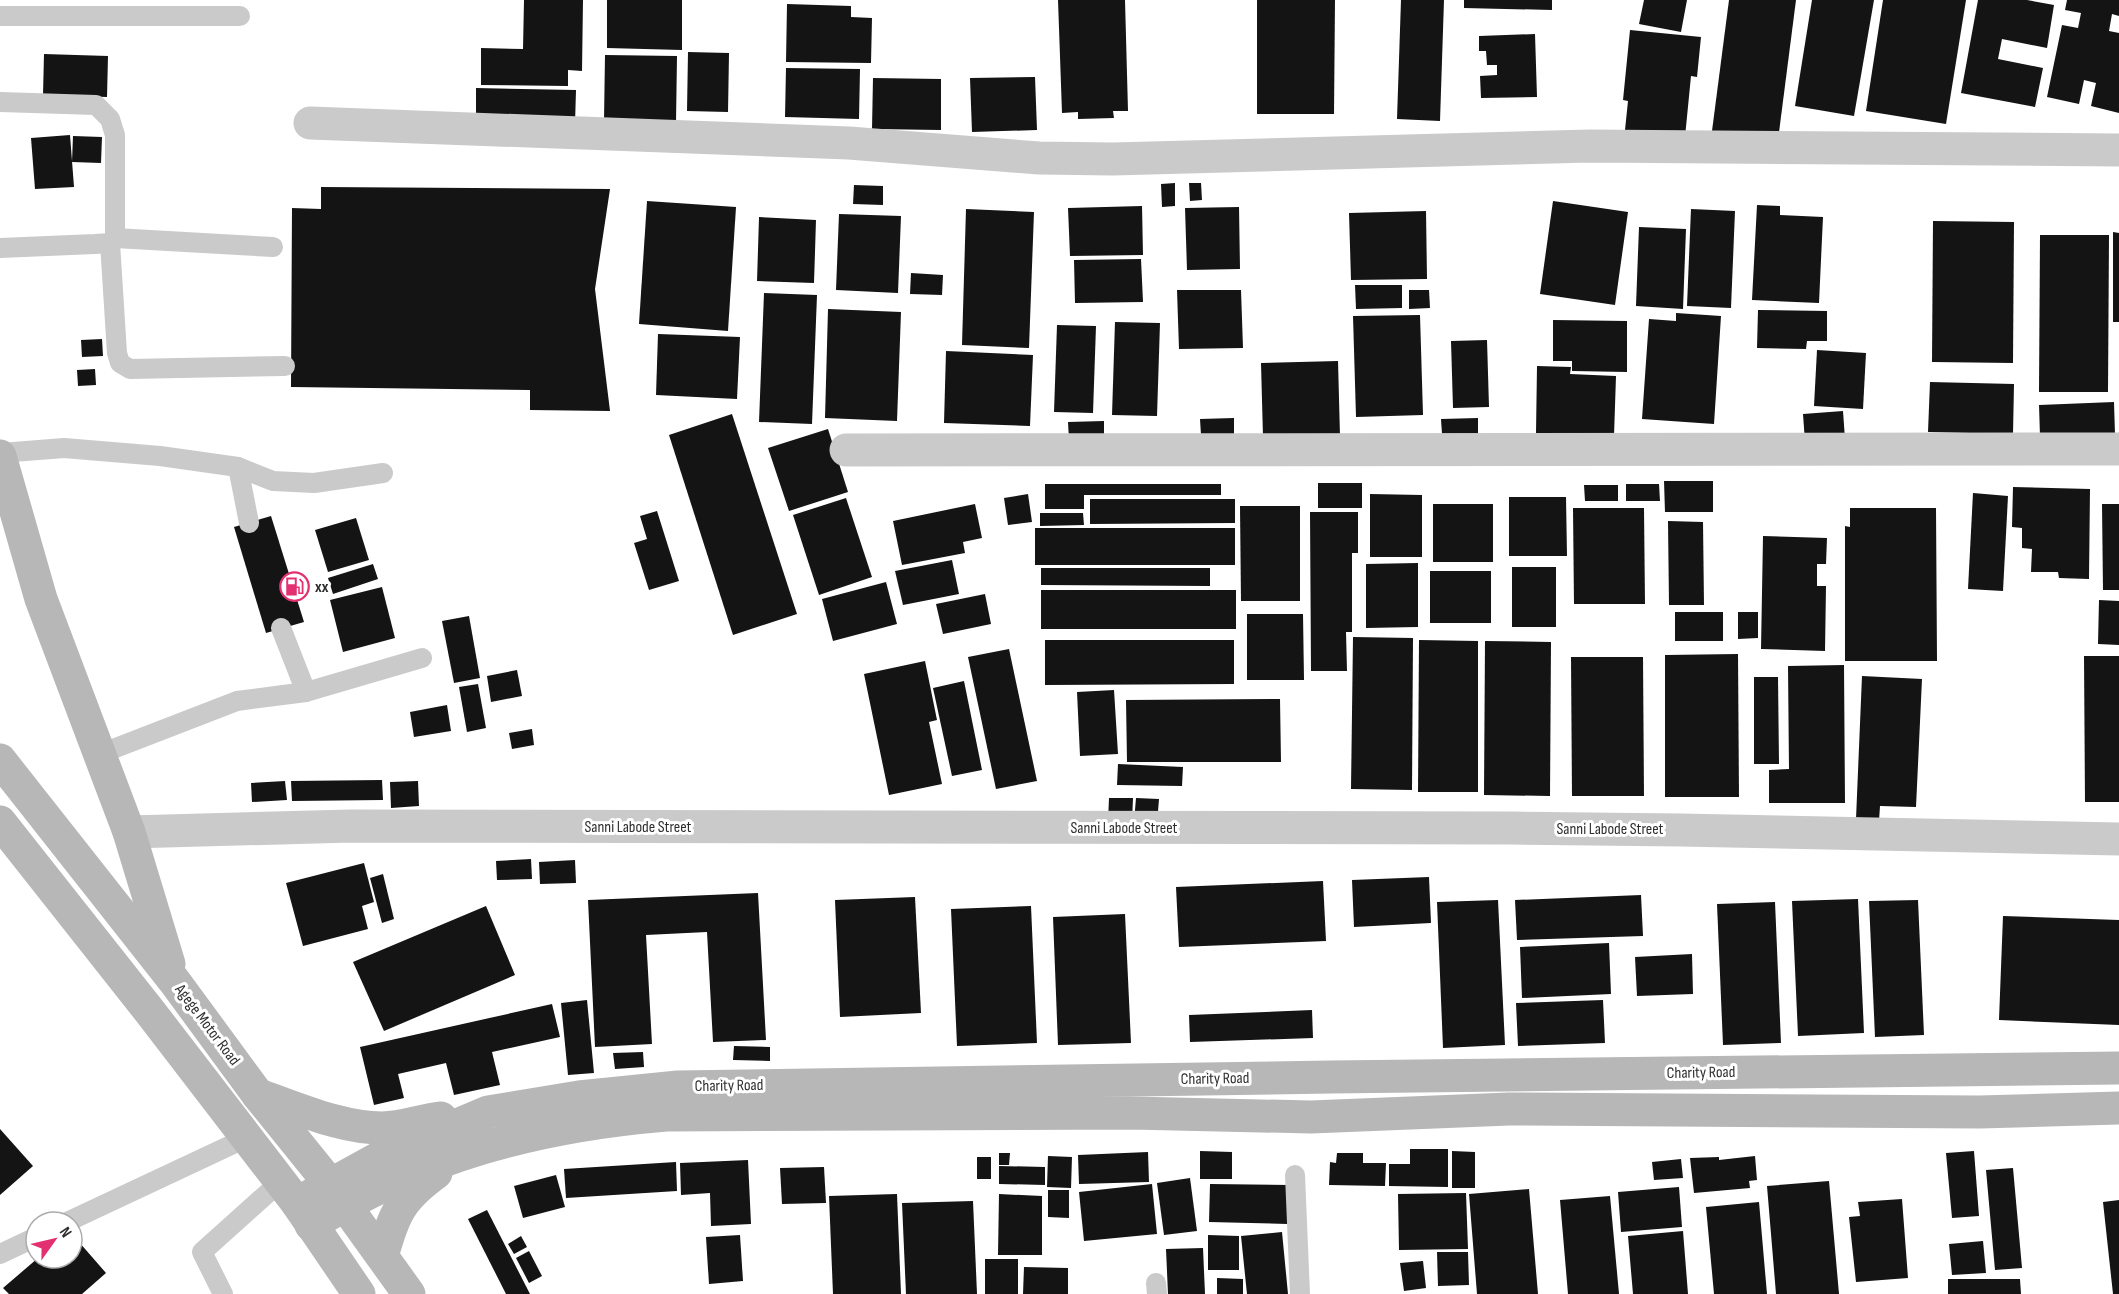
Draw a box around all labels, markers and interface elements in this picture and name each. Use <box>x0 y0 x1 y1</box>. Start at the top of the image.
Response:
fuel station icon: xx <box>278 571 310 603</box>
place label: xx <box>315 578 329 597</box>
street label: Sanni Labode Street <box>585 818 692 837</box>
street label: Sanni Labode Street <box>1071 819 1178 838</box>
street label: Sanni Labode Street <box>1557 820 1664 839</box>
street label: Agege Motor Road <box>170 980 244 1069</box>
street label: Charity Road <box>1667 1063 1735 1083</box>
street label: Charity Road <box>1181 1069 1249 1089</box>
street label: Charity Road <box>695 1076 763 1096</box>
north arrow <box>24 1210 84 1270</box>
text: N <box>55 1224 75 1241</box>

